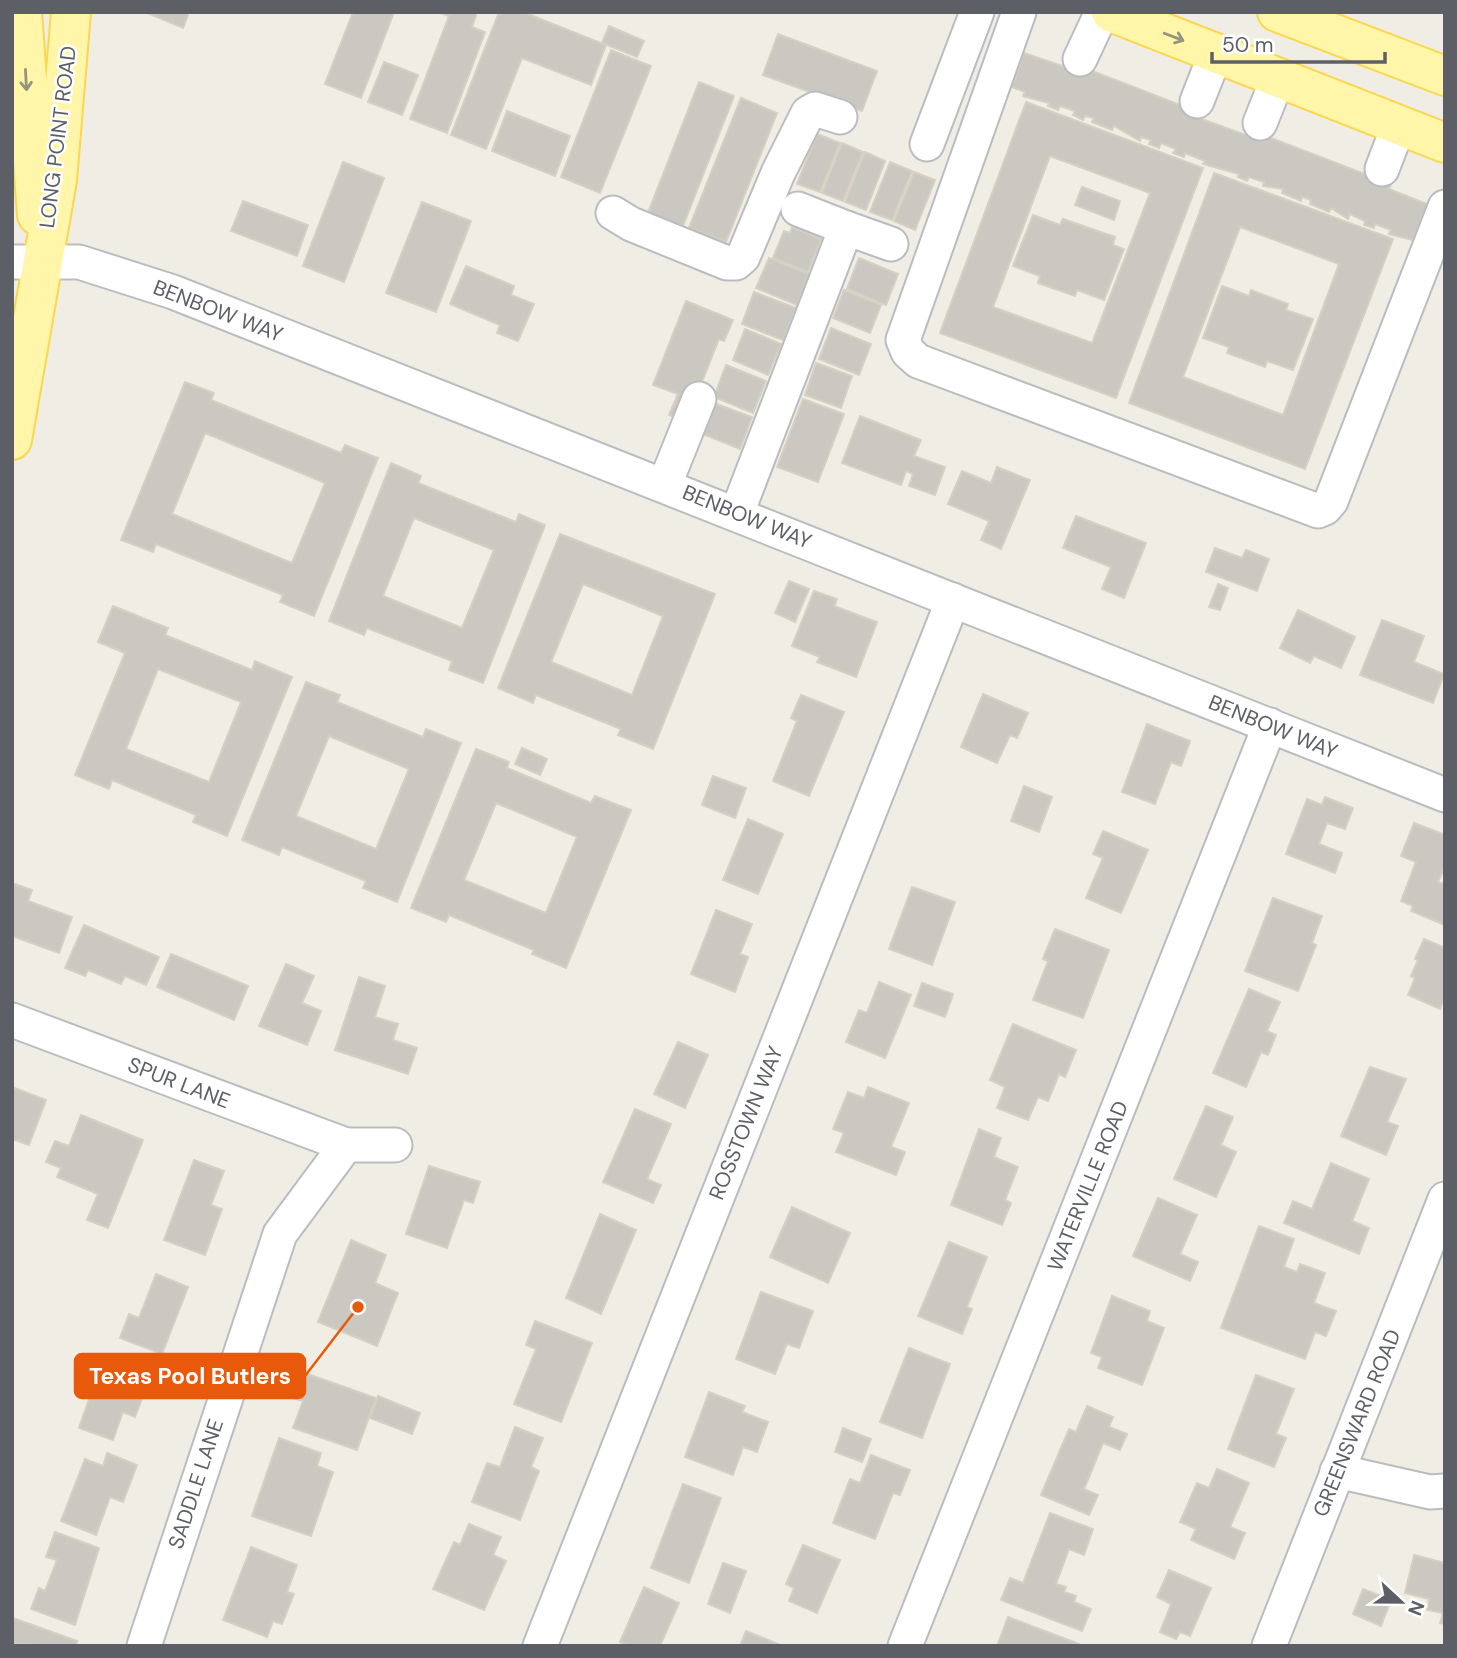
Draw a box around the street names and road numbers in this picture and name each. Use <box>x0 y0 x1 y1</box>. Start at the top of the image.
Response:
street label: LONG POINT ROAD <box>33 44 83 230</box>
street label: BENBOW WAY <box>149 273 287 349</box>
street label: BENBOW WAY <box>678 478 816 556</box>
street label: BENBOW WAY <box>1204 688 1342 766</box>
street label: ROSSTOWN WAY <box>702 1042 790 1204</box>
street label: SPUR LANE <box>124 1051 234 1115</box>
street label: WATERVILLE ROAD <box>1041 1097 1135 1275</box>
street label: GREENSWARD ROAD <box>1307 1325 1407 1521</box>
street label: SADDLE LANE <box>162 1416 230 1552</box>

